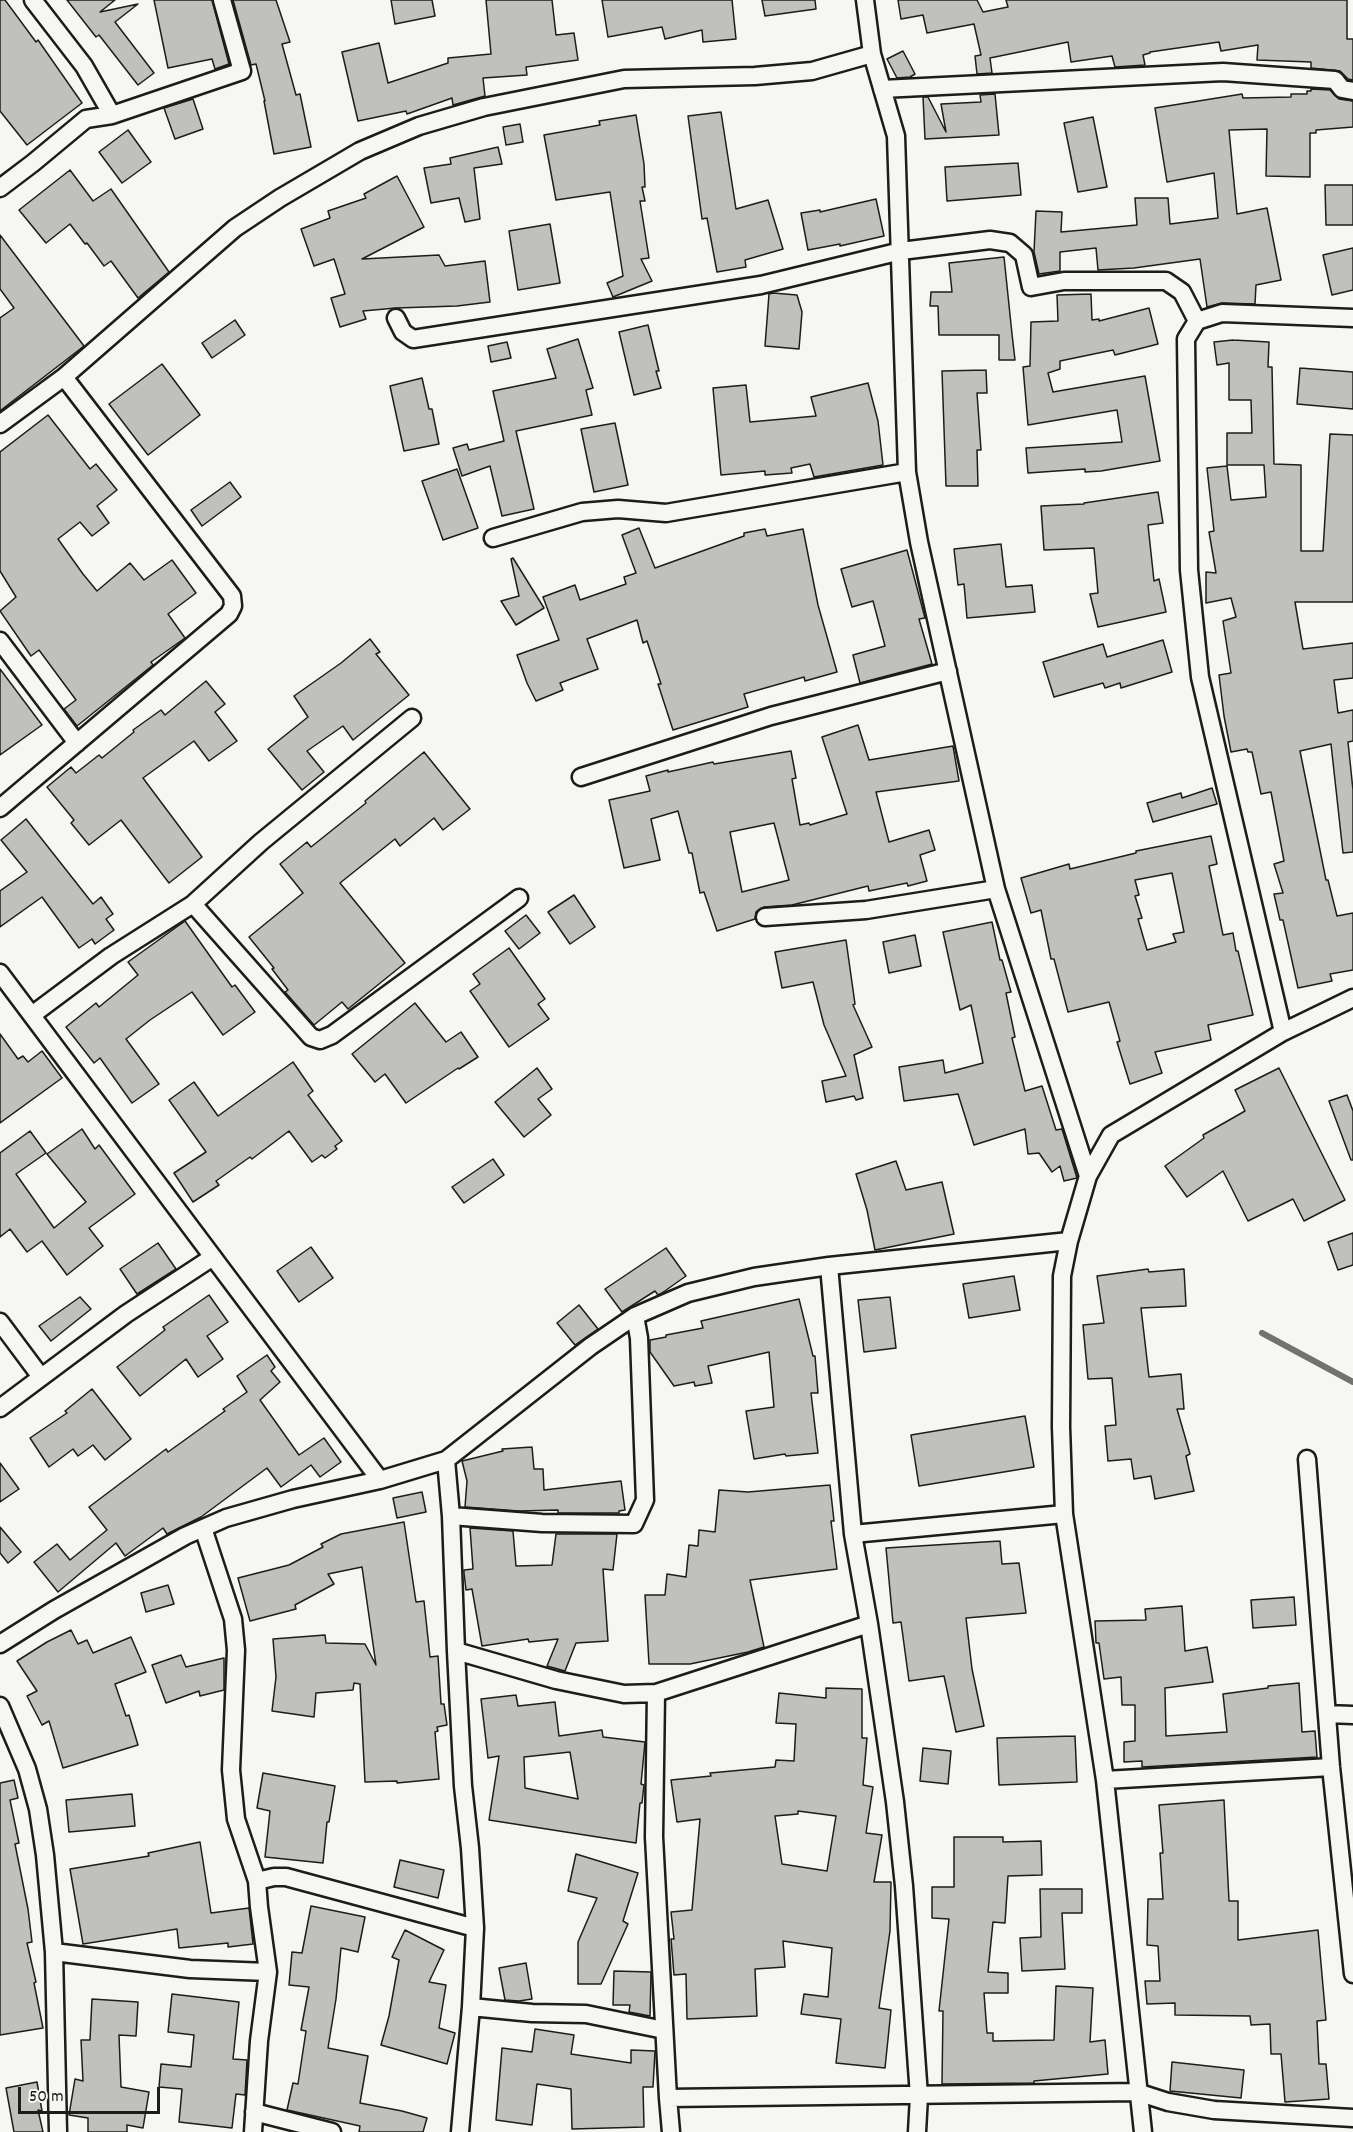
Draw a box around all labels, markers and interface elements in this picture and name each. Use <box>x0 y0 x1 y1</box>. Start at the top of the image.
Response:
scale bar <box>21 2075 164 2113</box>
text: 50 m <box>29 2085 64 2110</box>

